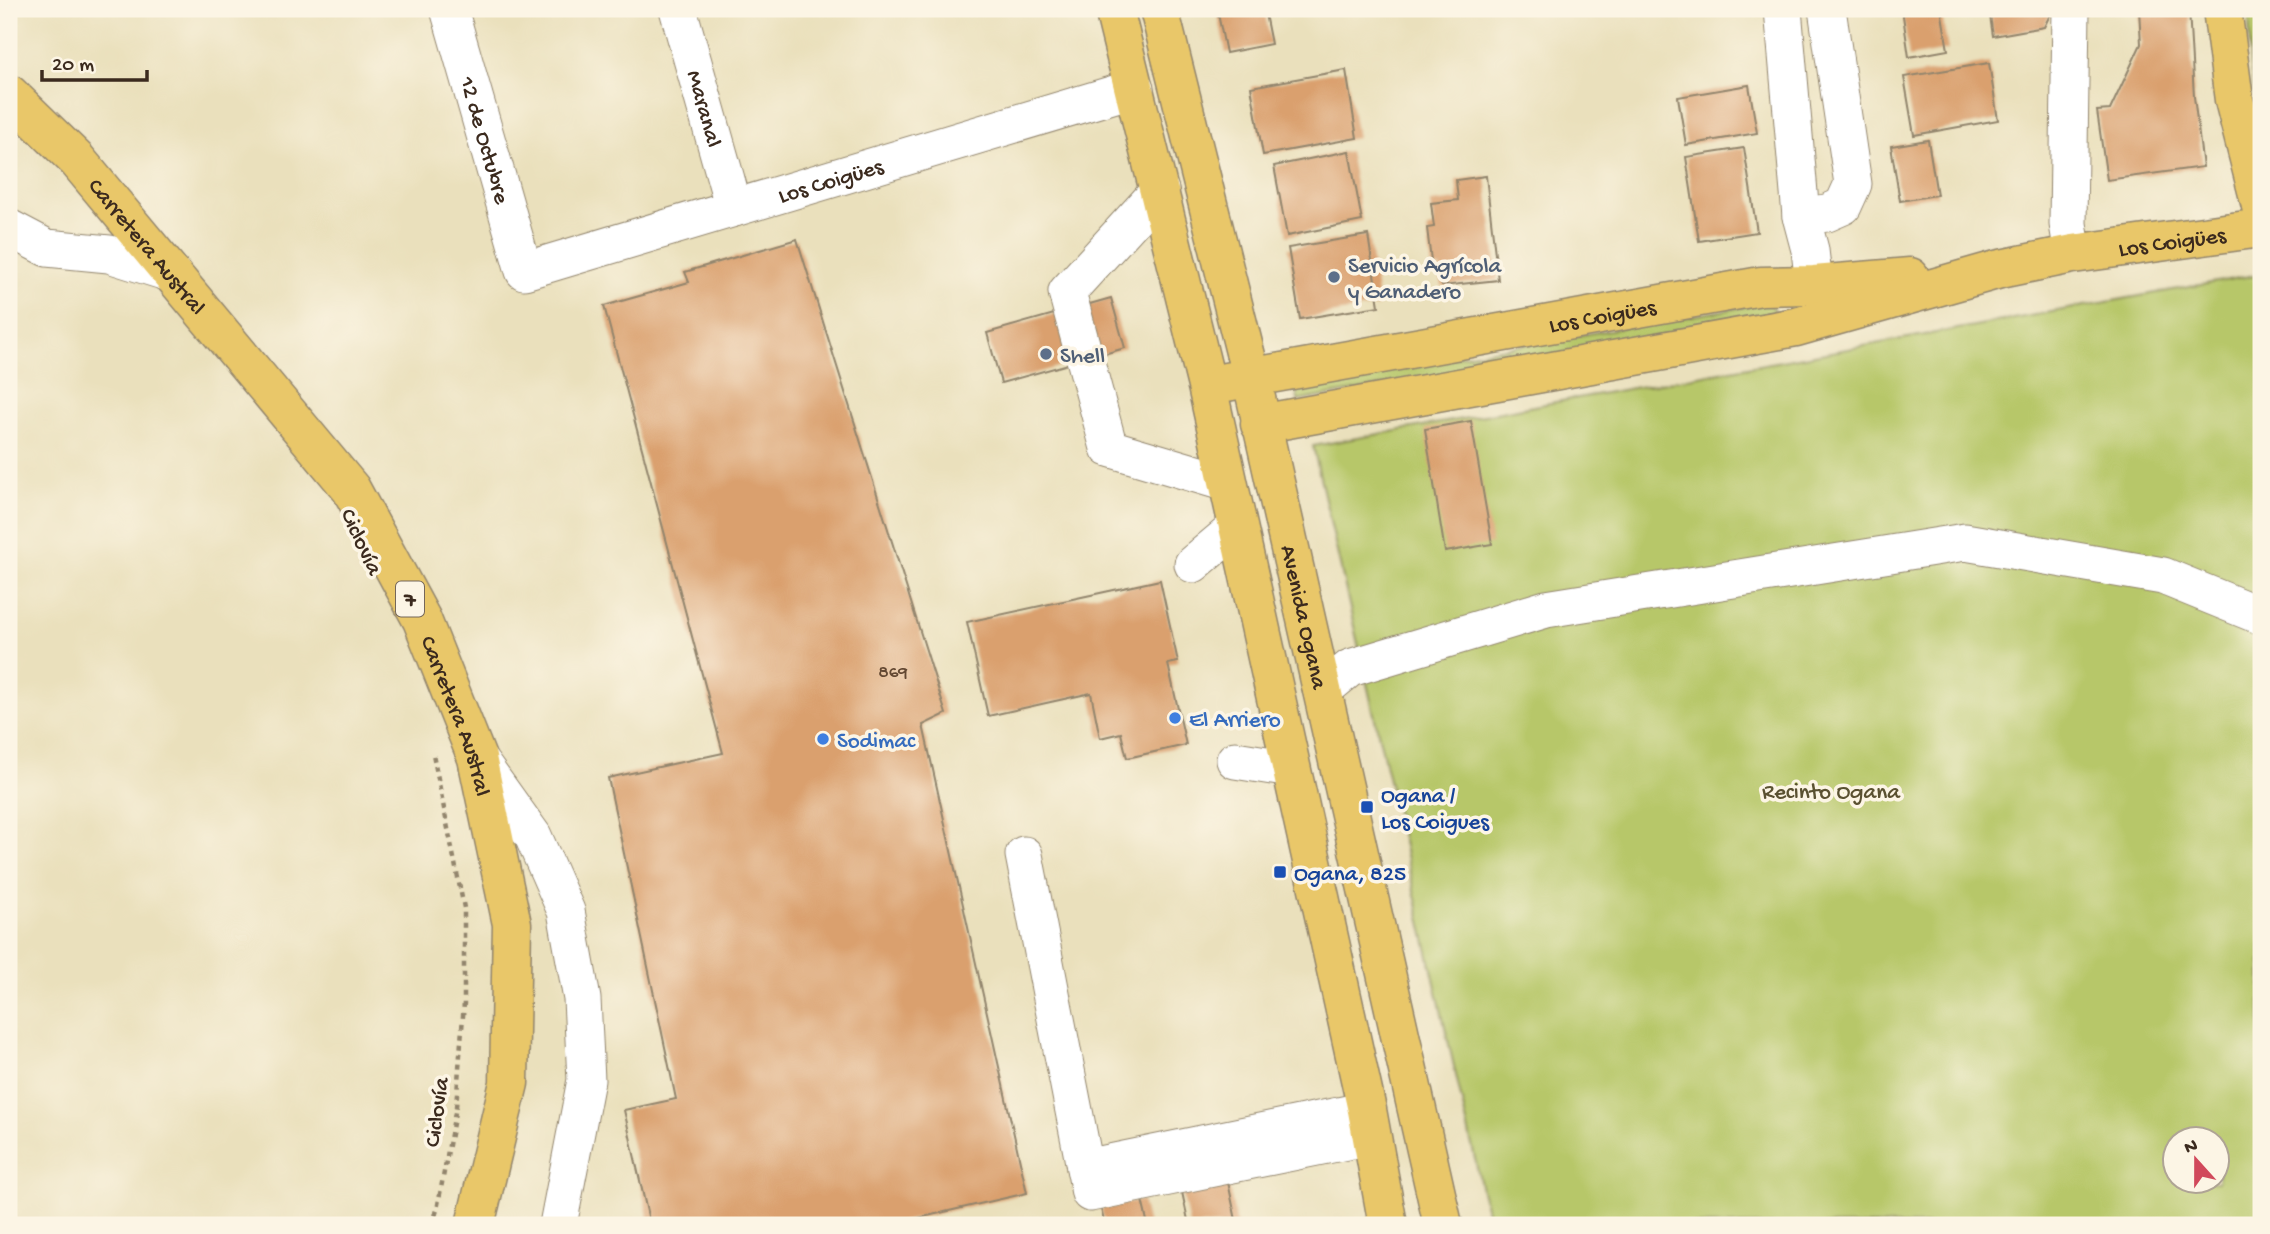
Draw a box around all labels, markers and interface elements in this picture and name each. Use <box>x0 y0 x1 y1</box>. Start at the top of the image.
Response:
scale bar <box>42 38 147 82</box>
text: 20 m <box>52 54 94 79</box>
street label: Maranal <box>679 68 726 151</box>
street label: 12 de Octubre <box>452 73 514 208</box>
street label: Los Coigües <box>775 154 887 211</box>
street label: Carretera Austral <box>81 174 210 321</box>
street label: Los Coigües <box>2117 223 2228 265</box>
place label: Servicio Agrícola y Ganadero <box>1348 254 1503 307</box>
marker: Servicio Agrícola y Ganadero <box>1326 269 1342 285</box>
street label: Los Coigües <box>1547 295 1659 341</box>
place label: Shell <box>1060 344 1105 371</box>
marker: Shell <box>1038 346 1054 362</box>
street label: Ciclovía <box>333 505 387 581</box>
street label: Avenida Ogana <box>1273 543 1332 693</box>
road number: 7 <box>396 582 424 616</box>
street label: Carretera Austral <box>413 632 495 799</box>
house number: 869 <box>878 662 908 685</box>
place label: El Arriero <box>1189 708 1281 735</box>
marker: El Arriero <box>1167 710 1183 726</box>
place label: Sodimac <box>837 729 916 756</box>
marker: Sodimac <box>815 731 831 747</box>
park label: Recinto Ogana <box>1762 780 1901 807</box>
place label: Ogana / Los Coigues <box>1381 784 1489 837</box>
marker: Ogana / Los Coigues <box>1359 799 1375 815</box>
place label: Ogana, 825 <box>1294 862 1406 889</box>
marker: Ogana, 825 <box>1272 864 1288 880</box>
street label: Ciclovía <box>420 1075 457 1149</box>
north arrow <box>2162 1126 2232 1196</box>
text: N <box>2181 1134 2201 1160</box>

